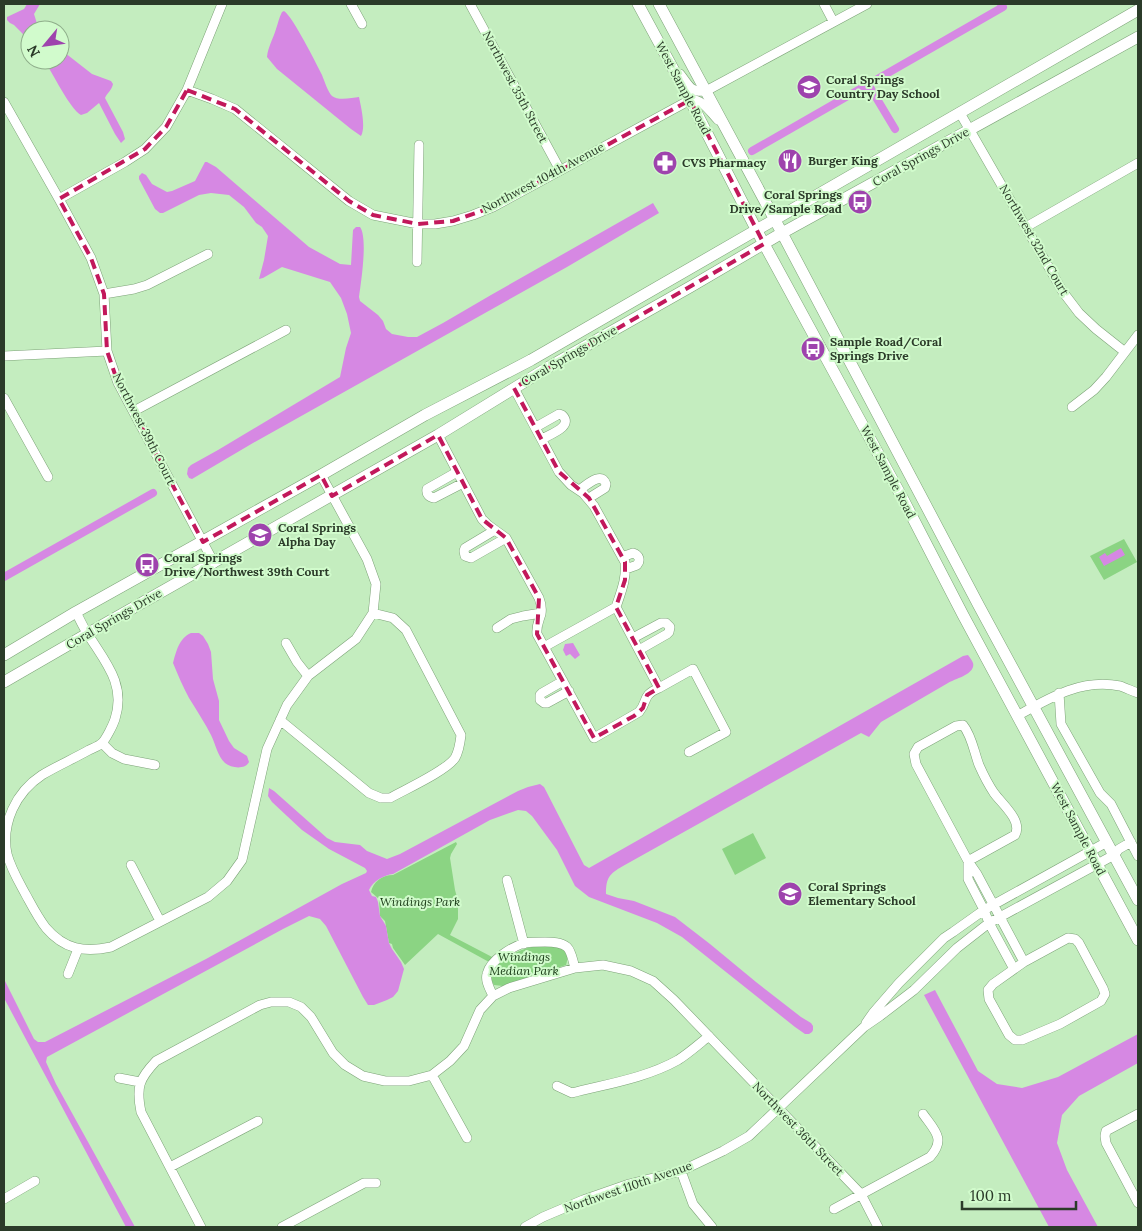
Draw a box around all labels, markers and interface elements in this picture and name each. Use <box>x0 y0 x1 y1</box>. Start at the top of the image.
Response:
north arrow <box>20 20 70 70</box>
street label: Northwest 35th Street <box>480 28 551 146</box>
street label: West Sample Road <box>653 39 714 137</box>
text: N <box>23 42 44 60</box>
place label: Coral Springs Country Day School <box>826 72 940 101</box>
school or university icon: Coral Springs Country Day School <box>796 74 822 100</box>
street label: Coral Springs Drive <box>870 124 972 189</box>
street label: Northwest 104th Avenue <box>479 139 607 216</box>
restaurant icon: Burger King <box>777 148 803 174</box>
pharmacy icon: CVS Pharmacy <box>652 150 678 176</box>
place label: Burger King <box>808 153 879 168</box>
place label: CVS Pharmacy <box>682 155 767 170</box>
street label: Northwest 32nd Court <box>997 182 1073 298</box>
place label: Coral Springs Drive/Sample Road <box>729 187 842 217</box>
bus stop icon: Coral Springs Drive/Sample Road <box>847 189 873 215</box>
street label: Coral Springs Drive <box>518 322 620 389</box>
place label: Sample Road/Coral Springs Drive <box>830 334 942 363</box>
bus stop icon: Sample Road/Coral Springs Drive <box>800 336 826 362</box>
street label: Northwest 39th Court <box>110 370 179 488</box>
street label: West Sample Road <box>858 423 919 521</box>
place label: Coral Springs Alpha Day <box>278 520 356 549</box>
school or university icon: Coral Springs Alpha Day <box>247 522 273 548</box>
place label: Coral Springs Drive/Northwest 39th Court <box>164 550 330 580</box>
bus stop icon: Coral Springs Drive/Northwest 39th Court <box>134 552 160 578</box>
street label: Coral Springs Drive <box>63 585 165 652</box>
street label: West Sample Road <box>1048 780 1109 878</box>
place label: Coral Springs Elementary School <box>808 879 916 908</box>
school or university icon: Coral Springs Elementary School <box>777 881 803 907</box>
park label: Windings Park <box>380 894 460 909</box>
park label: Windings Median Park <box>489 949 559 978</box>
street label: Northwest 36th Street <box>750 1078 847 1179</box>
street label: Northwest 110th Avenue <box>562 1157 694 1215</box>
scale bar <box>962 1178 1076 1210</box>
text: 100 m <box>970 1186 1011 1205</box>

